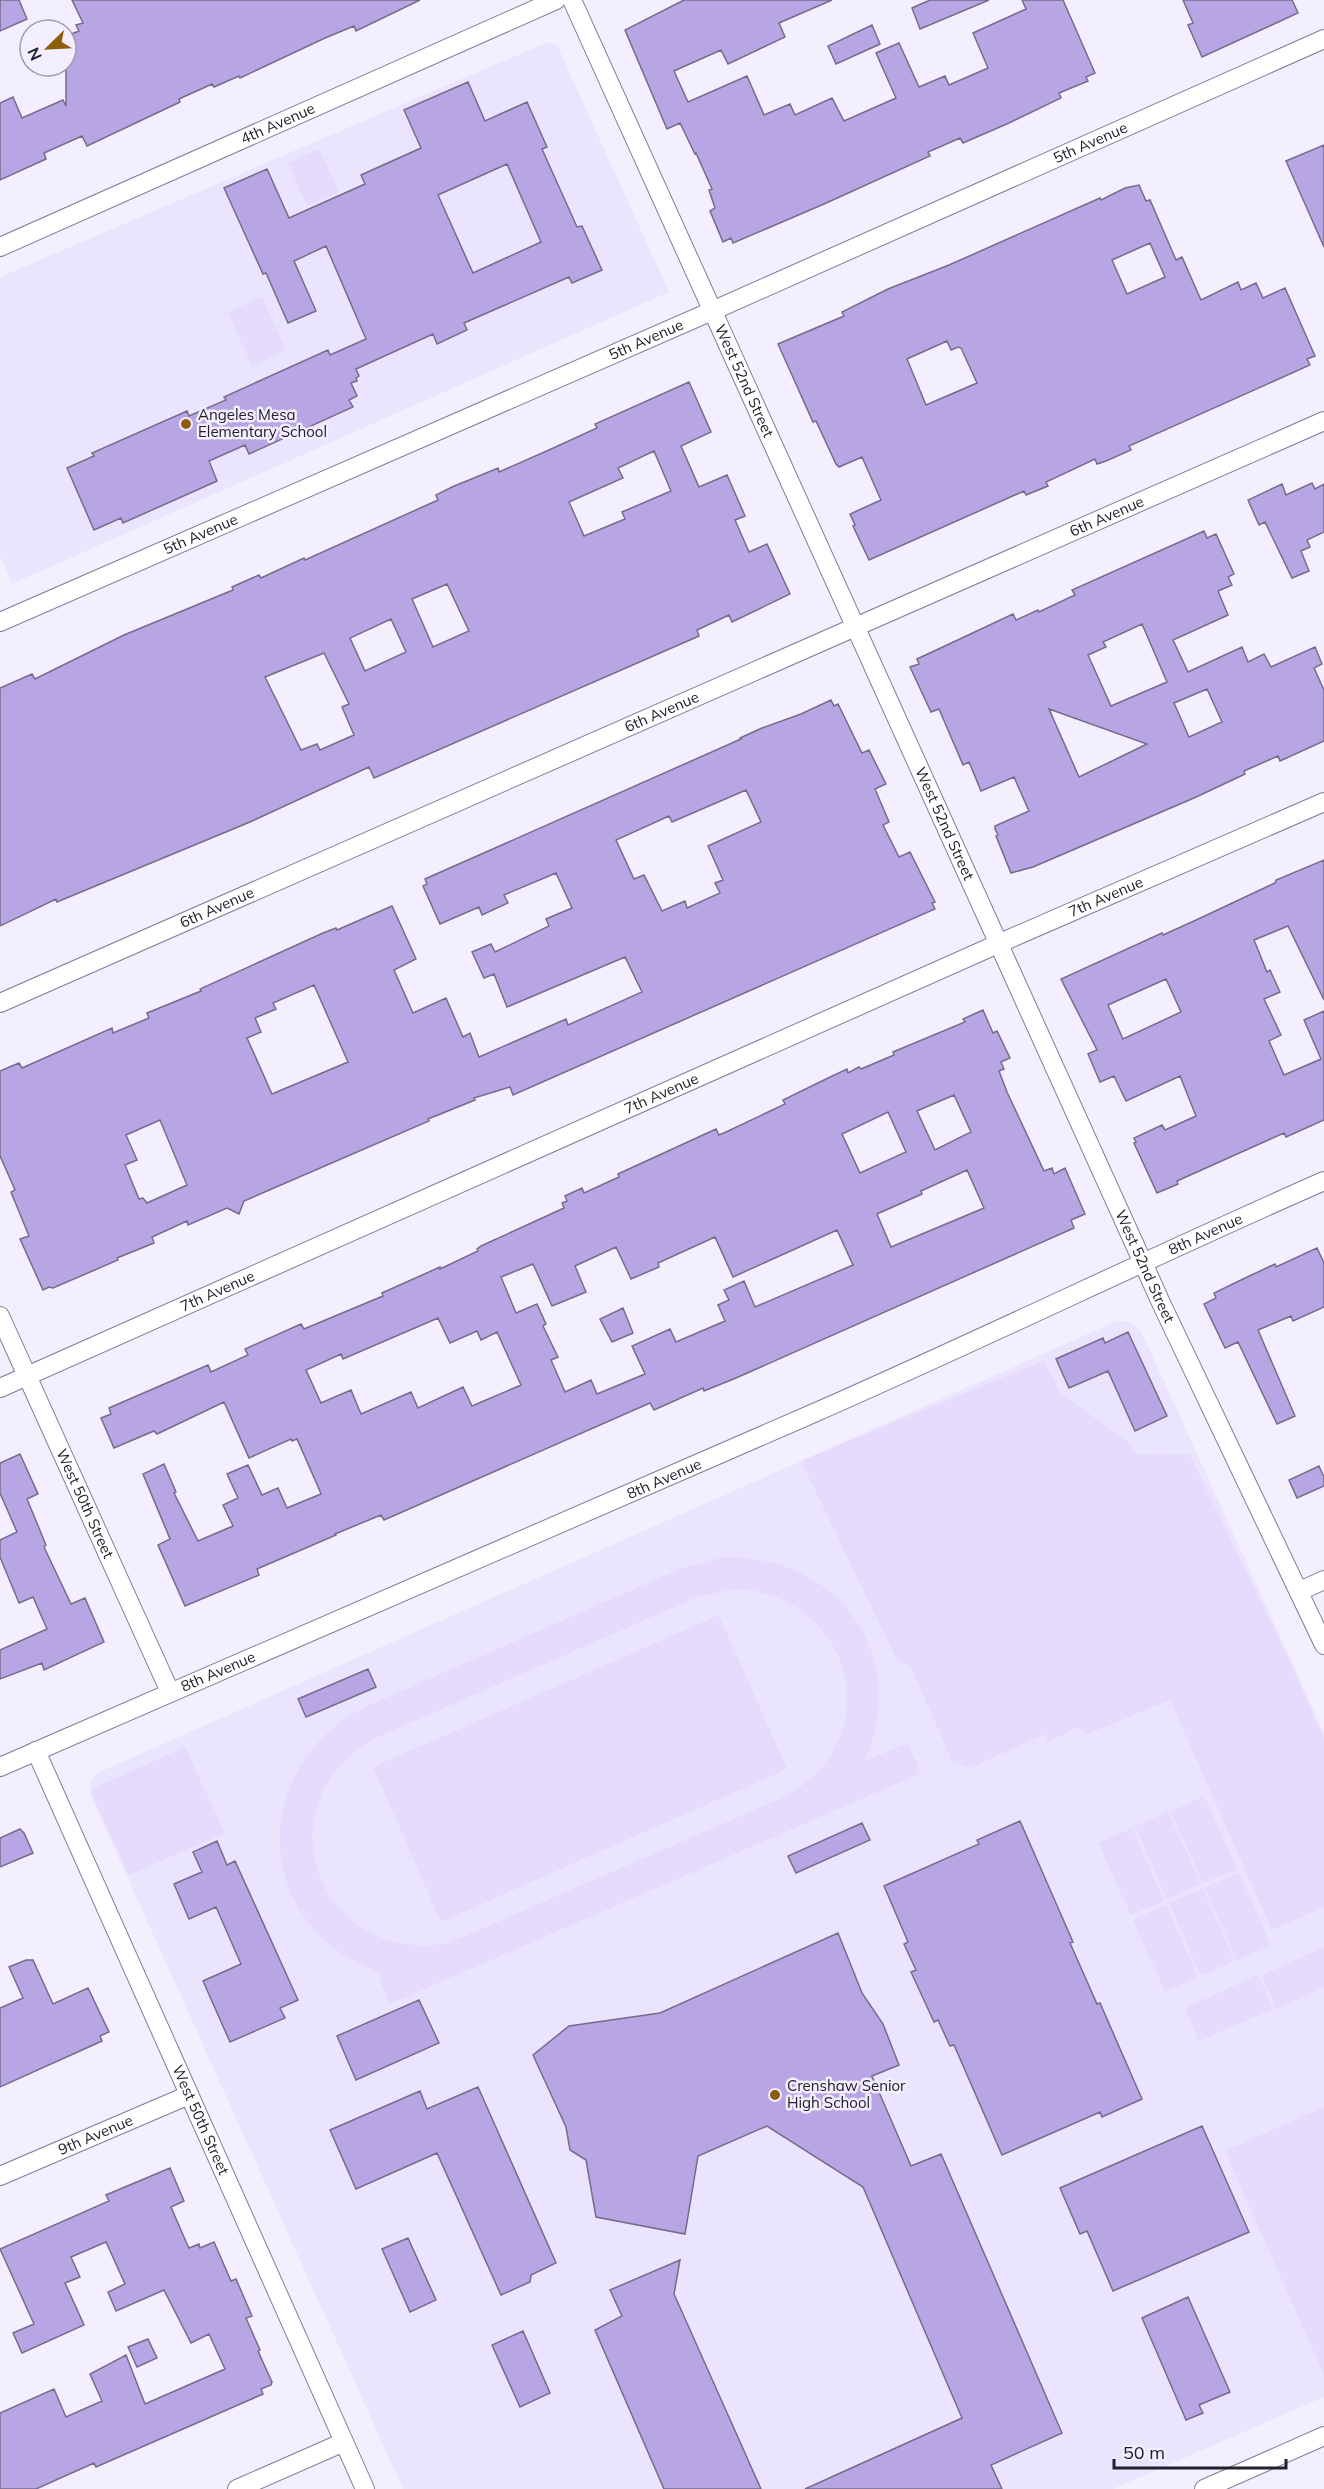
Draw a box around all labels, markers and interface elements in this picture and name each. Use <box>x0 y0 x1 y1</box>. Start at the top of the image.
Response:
north arrow <box>18 18 78 78</box>
text: N <box>23 45 46 64</box>
street label: 4th Avenue <box>238 98 318 148</box>
street label: 5th Avenue <box>1050 118 1130 167</box>
street label: 5th Avenue <box>606 315 686 364</box>
street label: West 52nd Street <box>711 321 778 440</box>
place label: Angeles Mesa Elementary School <box>198 405 327 441</box>
marker: Angeles Mesa Elementary School <box>179 417 193 431</box>
street label: 6th Avenue <box>1066 491 1147 541</box>
street label: 5th Avenue <box>160 509 241 558</box>
street label: 6th Avenue <box>622 687 702 736</box>
street label: West 52nd Street <box>911 764 979 883</box>
street label: 7th Avenue <box>1066 872 1146 921</box>
street label: 6th Avenue <box>177 883 257 932</box>
street label: 7th Avenue <box>621 1068 701 1118</box>
street label: West 52nd Street <box>1111 1207 1179 1326</box>
street label: 8th Avenue <box>1165 1209 1245 1259</box>
street label: 7th Avenue <box>177 1266 257 1316</box>
street label: West 50th Street <box>52 1446 118 1561</box>
street label: 8th Avenue <box>624 1454 704 1503</box>
street label: 8th Avenue <box>178 1647 258 1696</box>
street label: West 50th Street <box>168 2062 234 2178</box>
place label: Crenshaw Senior High School <box>787 2076 906 2112</box>
marker: Crenshaw Senior High School <box>768 2088 782 2102</box>
street label: 9th Avenue <box>55 2110 136 2159</box>
scale bar <box>1114 2432 1286 2470</box>
text: 50 m <box>1123 2441 1165 2464</box>

